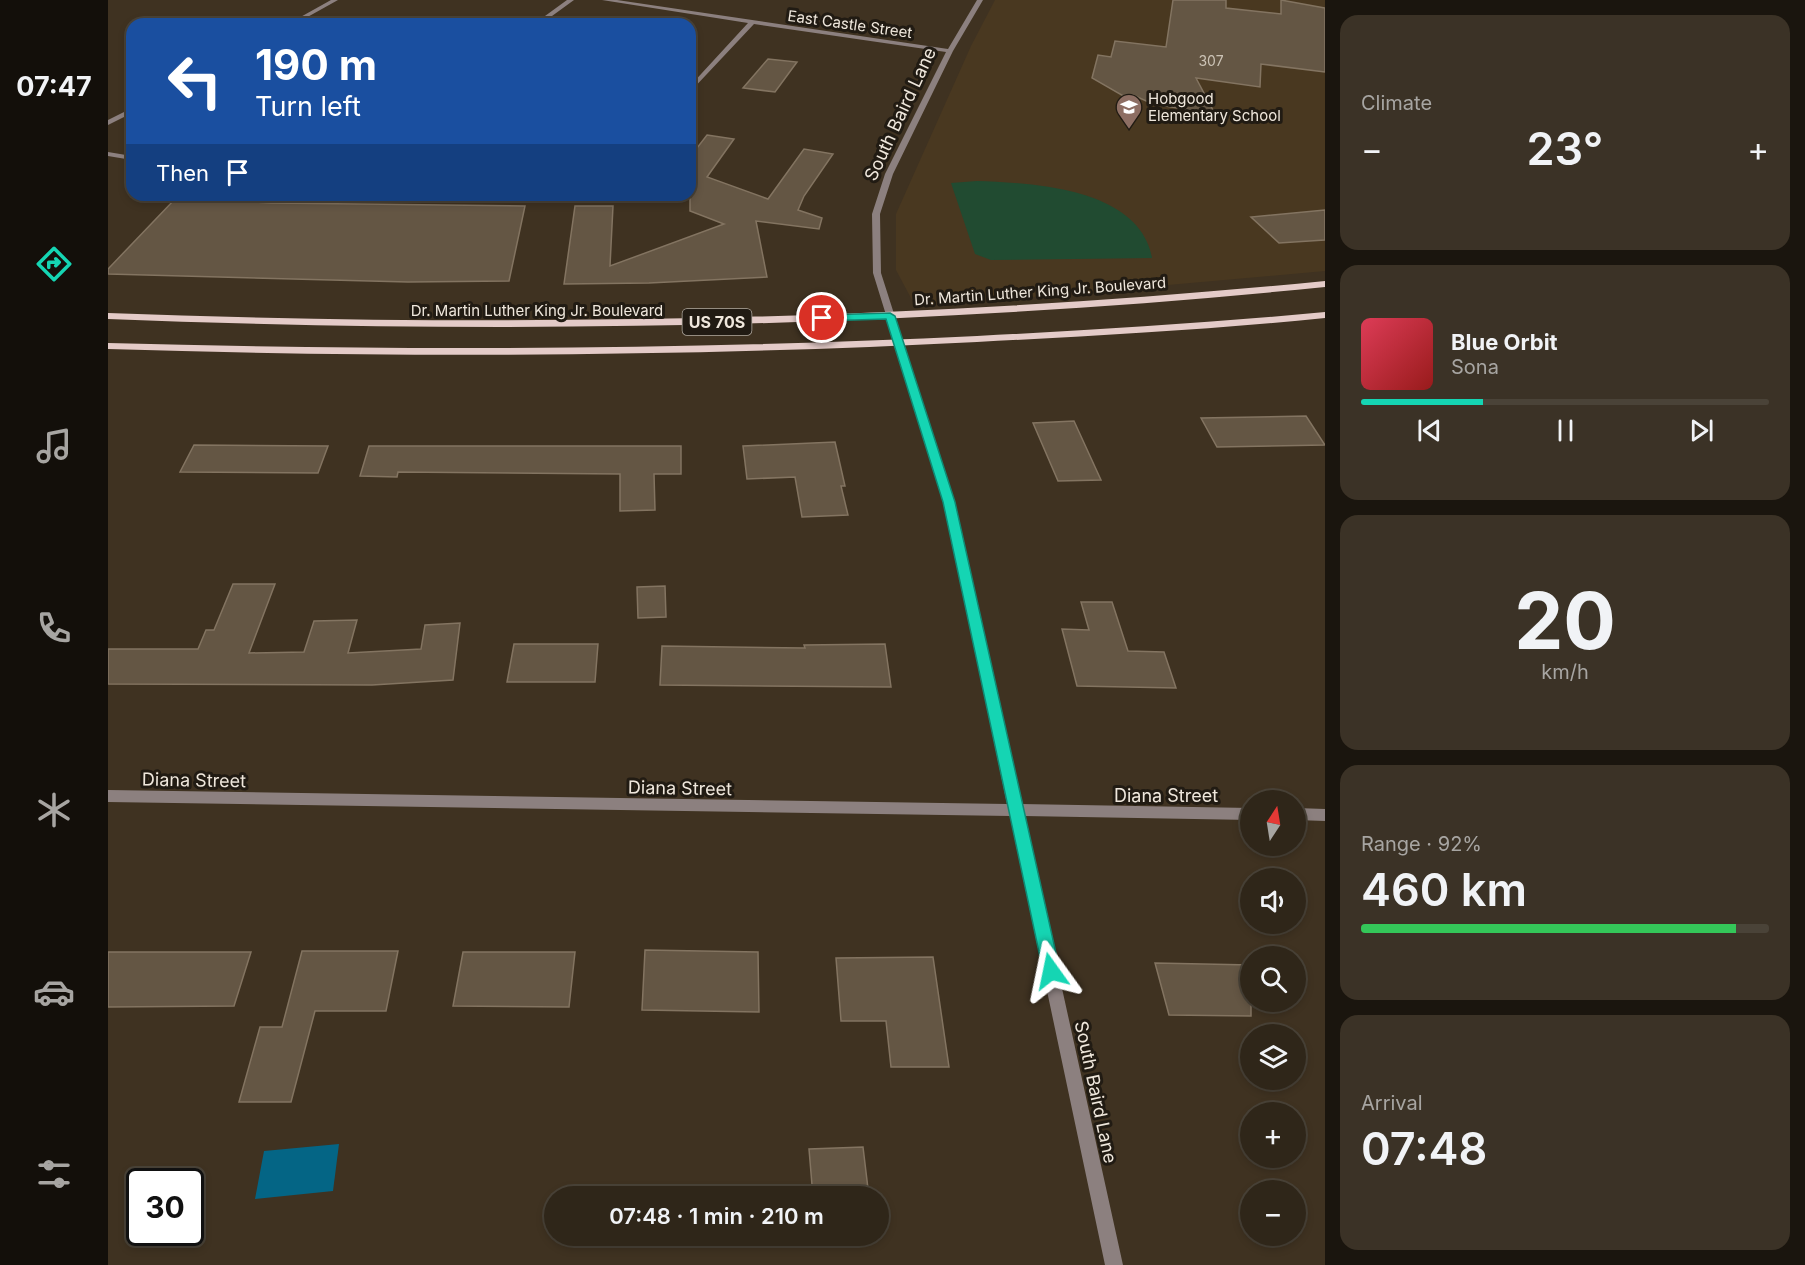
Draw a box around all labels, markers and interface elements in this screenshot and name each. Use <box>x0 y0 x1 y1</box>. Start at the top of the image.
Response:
street label: East Castle Street <box>786 6 914 42</box>
text: 190 m <box>255 39 377 90</box>
icon: left <box>156 42 234 120</box>
street label: South Baird Lane <box>860 44 940 184</box>
house number: 307 <box>1198 52 1224 69</box>
text: 07:47 <box>16 70 92 103</box>
place label: Hobgood Elementary School <box>1148 89 1281 125</box>
text: Turn left <box>255 90 361 123</box>
text: Climate <box>1361 91 1432 115</box>
school or university icon: Hobgood Elementary School <box>1114 92 1144 130</box>
text: 23° <box>1527 121 1603 176</box>
text: − <box>1361 129 1383 169</box>
text: + <box>1747 129 1769 169</box>
icon: arrive <box>221 156 254 189</box>
text: Then <box>156 160 209 186</box>
icon: directions <box>33 243 75 285</box>
street label: Dr. Martin Luther King Jr. Boulevard <box>913 273 1167 309</box>
pin <box>796 292 847 343</box>
street label: Dr. Martin Luther King Jr. Boulevard <box>411 301 663 320</box>
icon: arrive <box>805 301 838 334</box>
road number: US 70S <box>682 309 752 335</box>
text: Blue Orbit <box>1451 329 1558 355</box>
text: Sona <box>1451 355 1499 379</box>
icon: previous <box>1413 414 1446 447</box>
icon: pause <box>1549 414 1582 447</box>
icon: next <box>1685 414 1718 447</box>
icon: music <box>33 425 75 467</box>
text: 20 <box>1514 573 1616 668</box>
icon: phone <box>33 607 75 649</box>
text: km/h <box>1541 660 1589 684</box>
street label: Diana Street <box>142 769 246 791</box>
street label: Diana Street <box>628 777 732 799</box>
street label: Diana Street <box>1114 785 1218 806</box>
icon: climate <box>33 789 75 831</box>
north arrow <box>1240 790 1306 856</box>
map controls <box>1240 790 1306 1246</box>
text: Range · 92% <box>1361 832 1482 856</box>
text: 460 km <box>1361 862 1527 917</box>
button: sound <box>1240 868 1306 934</box>
position arrow <box>1019 939 1083 1003</box>
button: search <box>1240 946 1306 1012</box>
icon: car <box>33 971 75 1013</box>
street label: South Baird Lane <box>1071 1019 1121 1165</box>
button: layers <box>1240 1024 1306 1090</box>
text: Arrival <box>1361 1091 1423 1115</box>
button: + <box>1240 1102 1306 1168</box>
text: 07:48 <box>1361 1121 1487 1176</box>
icon: filters <box>33 1153 75 1195</box>
speed limit sign: 30 <box>126 1168 204 1246</box>
button: − <box>1240 1180 1306 1246</box>
text: 07:48 · 1 min · 210 m <box>609 1203 824 1229</box>

